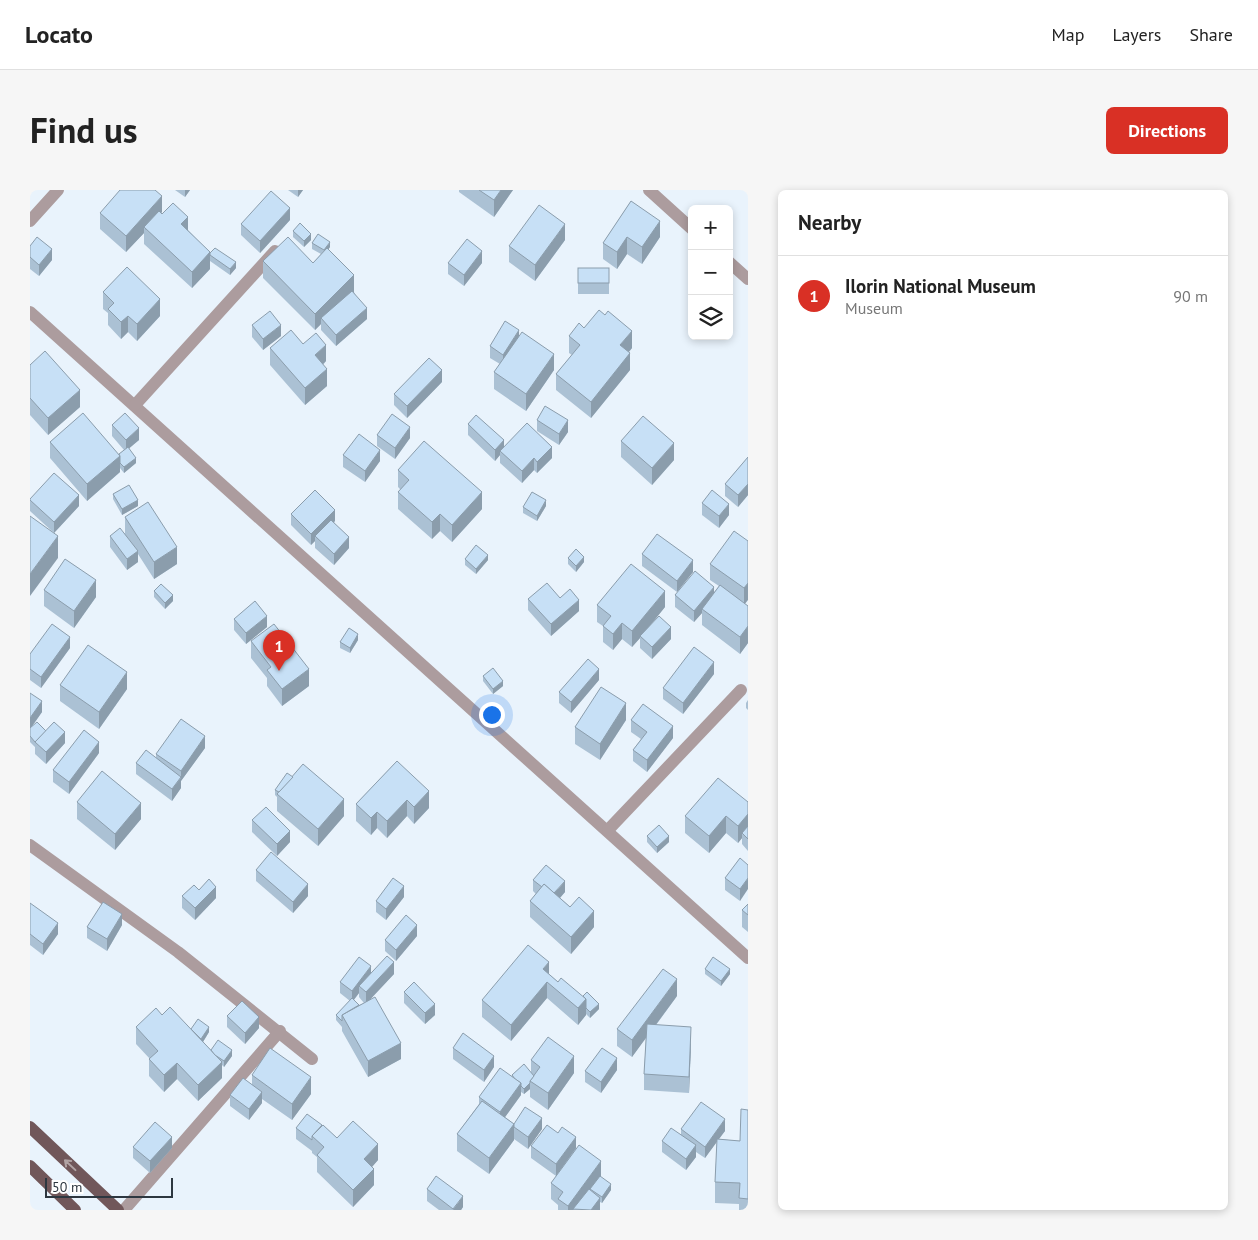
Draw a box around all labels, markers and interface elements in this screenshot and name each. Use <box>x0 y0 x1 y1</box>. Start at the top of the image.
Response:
text: Locato <box>25 19 93 50</box>
text: Map <box>1052 23 1084 46</box>
text: Layers <box>1112 23 1161 46</box>
text: Share <box>1189 23 1233 46</box>
text: Find us <box>30 107 138 153</box>
button: Directions <box>1106 107 1228 154</box>
map controls <box>688 205 733 340</box>
button: + <box>688 205 733 250</box>
text: Nearby <box>798 209 861 236</box>
button: − <box>688 250 733 295</box>
text: Ilorin National Museum <box>845 274 1036 298</box>
text: 1 <box>809 286 819 306</box>
text: 90 m <box>1173 286 1208 306</box>
button: layers <box>688 295 733 340</box>
text: Museum <box>845 298 903 318</box>
pin: 1 <box>263 630 295 671</box>
your location <box>479 702 505 728</box>
one-way arrow <box>63 1159 76 1171</box>
scale bar <box>45 1175 172 1198</box>
text: 50 m <box>52 1178 82 1196</box>

